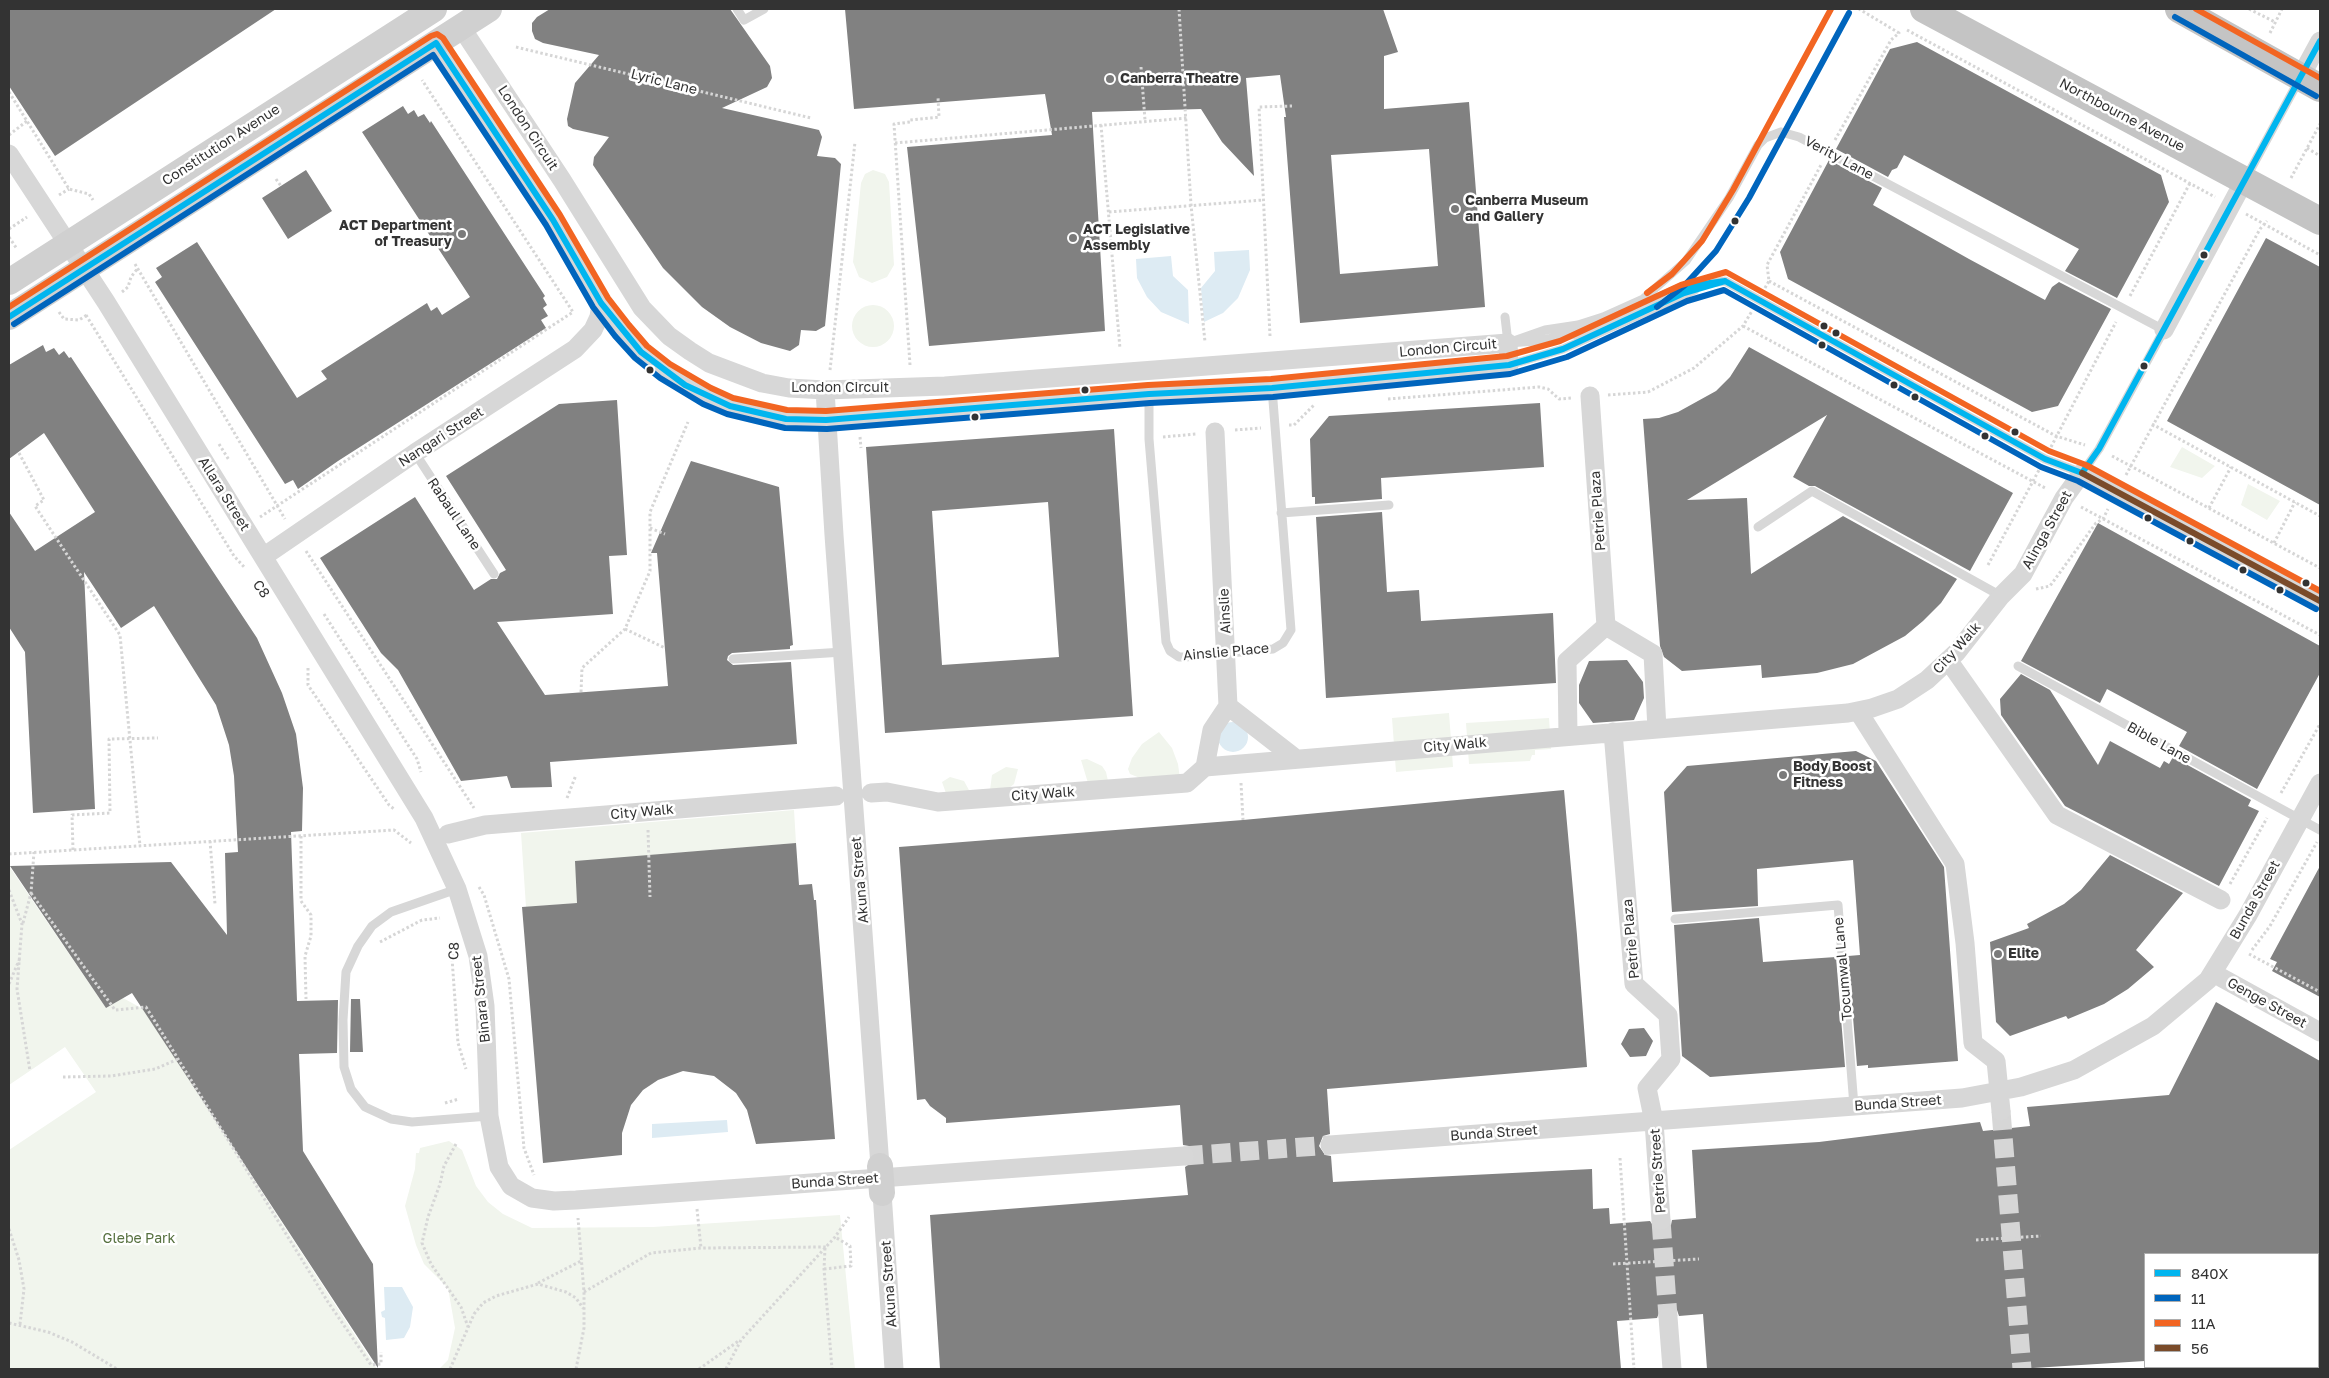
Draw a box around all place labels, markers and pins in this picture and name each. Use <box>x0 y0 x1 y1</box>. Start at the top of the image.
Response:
place label: Canberra Theatre <box>1120 71 1239 87</box>
marker: Canberra Theatre <box>1104 73 1116 85</box>
place label: Canberra Museum and Gallery <box>1465 193 1588 226</box>
marker: Canberra Museum and Gallery <box>1449 203 1461 215</box>
unlabelled marker <box>1730 216 1740 226</box>
place label: ACT Department of Treasury <box>339 218 452 250</box>
place label: ACT Legislative Assembly <box>1083 222 1190 254</box>
marker: ACT Department of Treasury <box>456 228 468 240</box>
marker: ACT Legislative Assembly <box>1067 232 1079 244</box>
unlabelled marker <box>2199 250 2209 260</box>
unlabelled marker <box>1819 321 1829 331</box>
unlabelled marker <box>1831 328 1841 338</box>
unlabelled marker <box>1817 340 1827 350</box>
unlabelled marker <box>2139 361 2149 371</box>
unlabelled marker <box>645 365 655 375</box>
unlabelled marker <box>1889 380 1899 390</box>
unlabelled marker <box>1080 385 1090 395</box>
unlabelled marker <box>1910 392 1920 402</box>
unlabelled marker <box>970 412 980 422</box>
unlabelled marker <box>2010 427 2020 437</box>
unlabelled marker <box>1980 431 1990 441</box>
unlabelled marker <box>2143 513 2153 523</box>
unlabelled marker <box>2185 536 2195 546</box>
unlabelled marker <box>2238 565 2248 575</box>
unlabelled marker <box>2301 578 2311 588</box>
unlabelled marker <box>2275 585 2285 595</box>
place label: Body Boost Fitness <box>1793 759 1872 792</box>
marker: Body Boost Fitness <box>1777 769 1789 781</box>
place label: Elite <box>2008 946 2039 962</box>
marker: Elite <box>1992 948 2004 960</box>

